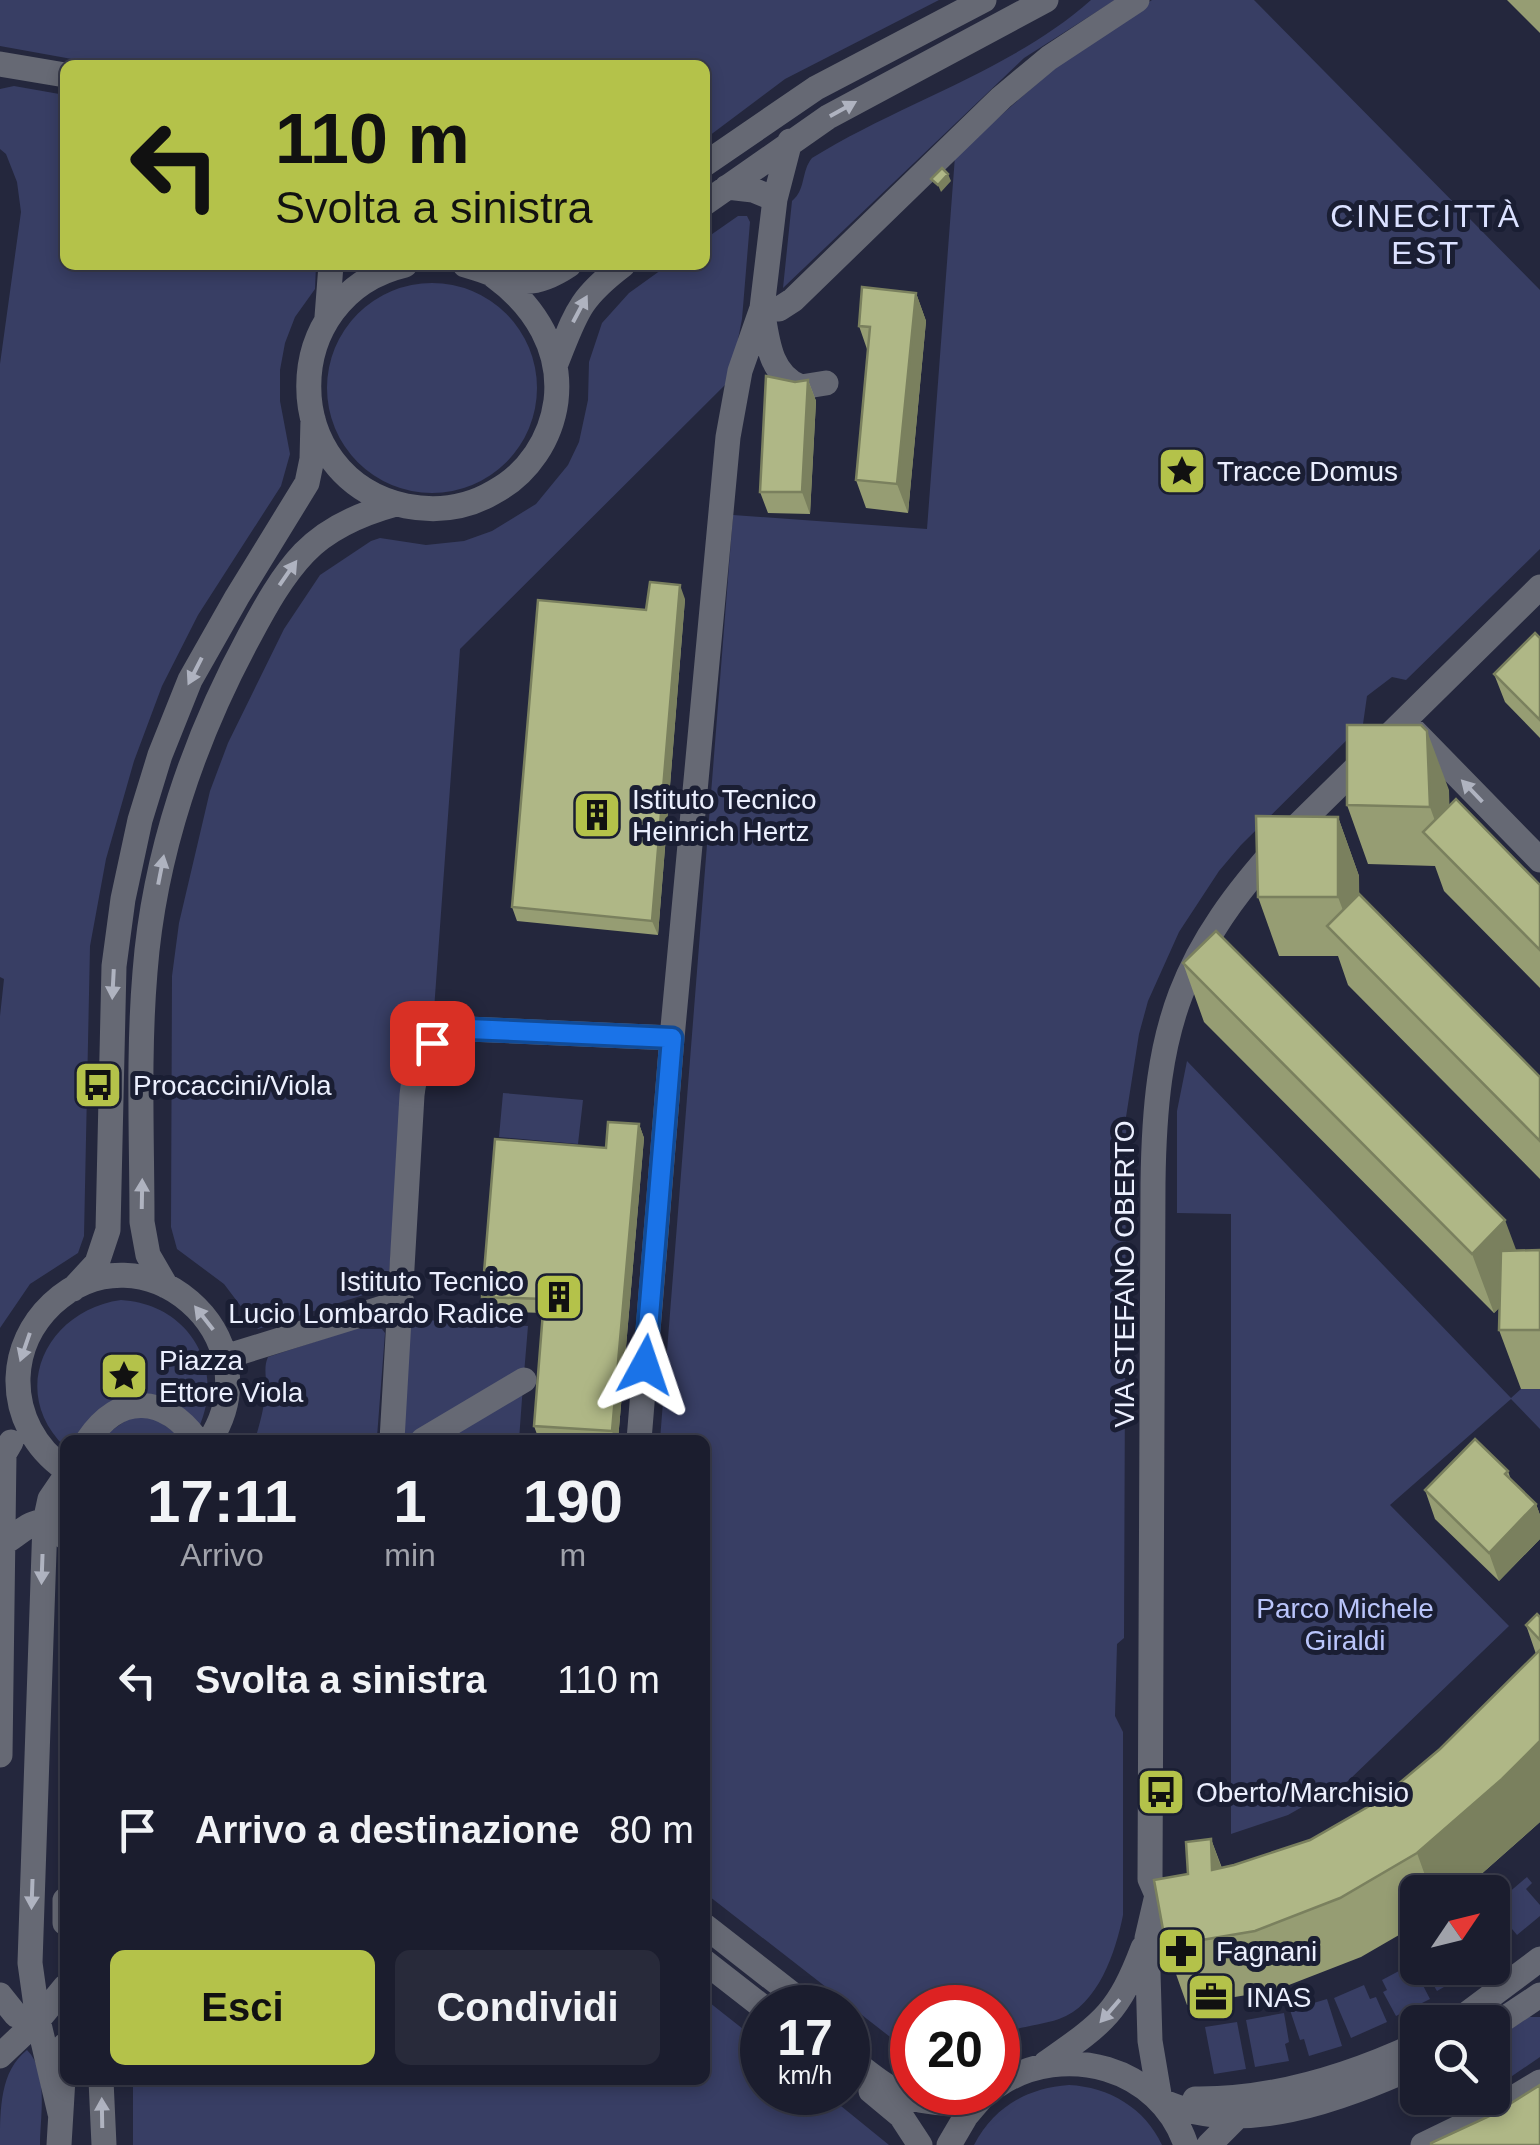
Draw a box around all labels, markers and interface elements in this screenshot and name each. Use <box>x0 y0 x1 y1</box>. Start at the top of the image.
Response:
icon: left <box>110 100 240 230</box>
text: 110 m <box>275 100 470 178</box>
one-way arrow <box>829 100 858 117</box>
text: Svolta a sinistra <box>275 182 593 233</box>
district label: CINECITTÀ EST <box>1330 198 1522 271</box>
one-way arrow <box>571 294 588 323</box>
place icon: Tracce Domus <box>1156 445 1208 497</box>
place label: Tracce Domus <box>1217 456 1398 487</box>
one-way arrow <box>278 560 297 586</box>
one-way arrow <box>187 657 204 686</box>
one-way arrow <box>1461 780 1485 804</box>
place label: Istituto Tecnico Heinrich Hertz <box>632 784 817 847</box>
building icon: Istituto Tecnico Heinrich Hertz <box>571 789 623 841</box>
one-way arrow <box>154 854 170 885</box>
one-way arrow <box>105 968 121 1000</box>
pin <box>390 1001 475 1086</box>
icon: arrive <box>405 1016 460 1071</box>
bus stop icon: Procaccini/Viola <box>72 1059 124 1111</box>
place label: Procaccini/Viola <box>133 1070 332 1101</box>
street label: VIA STEFANO OBERTO <box>1109 1120 1140 1428</box>
one-way arrow <box>134 1177 150 1209</box>
place label: Istituto Tecnico Lucio Lombardo Radice <box>228 1266 524 1329</box>
building icon: Istituto Tecnico Lucio Lombardo Radice <box>533 1271 585 1323</box>
one-way arrow <box>194 1305 215 1331</box>
position arrow <box>593 1313 697 1417</box>
one-way arrow <box>17 1333 32 1363</box>
place label: Piazza Ettore Viola <box>159 1345 304 1408</box>
place icon: Piazza Ettore Viola <box>98 1350 150 1402</box>
text: 17:11 <box>147 1468 297 1535</box>
text: 1 <box>393 1468 427 1535</box>
text: 190 <box>523 1468 623 1535</box>
text: Arrivo <box>180 1537 264 1573</box>
text: min <box>384 1537 436 1573</box>
text: m <box>560 1537 586 1573</box>
one-way arrow <box>34 1554 50 1586</box>
park label: Parco Michele Giraldi <box>1256 1593 1434 1656</box>
icon: left <box>110 1653 165 1708</box>
text: Svolta a sinistra <box>195 1659 486 1701</box>
text: 110 m <box>557 1659 660 1701</box>
bus stop icon: Oberto/Marchisio <box>1135 1766 1187 1818</box>
place label: Oberto/Marchisio <box>1196 1777 1409 1808</box>
icon: arrive <box>110 1803 165 1858</box>
text: Arrivo a destinazione <box>195 1809 579 1851</box>
text: 80 m <box>609 1809 694 1851</box>
north arrow <box>1400 1875 1510 1985</box>
map controls <box>1400 1875 1510 2115</box>
one-way arrow <box>24 1878 40 1910</box>
pharmacy icon: Fagnani <box>1155 1925 1207 1977</box>
place label: Fagnani <box>1216 1936 1317 1967</box>
button: Esci <box>110 1950 375 2065</box>
button: Condividi <box>395 1950 660 2065</box>
office icon: INAS <box>1185 1971 1237 2023</box>
place label: INAS <box>1246 1982 1311 2013</box>
speed limit sign: 20 <box>890 1985 1020 2115</box>
one-way arrow <box>1100 1998 1122 2023</box>
button: search <box>1400 2005 1510 2115</box>
text: 17 <box>777 2010 833 2066</box>
text: km/h <box>778 2061 832 2089</box>
one-way arrow <box>94 2096 110 2128</box>

